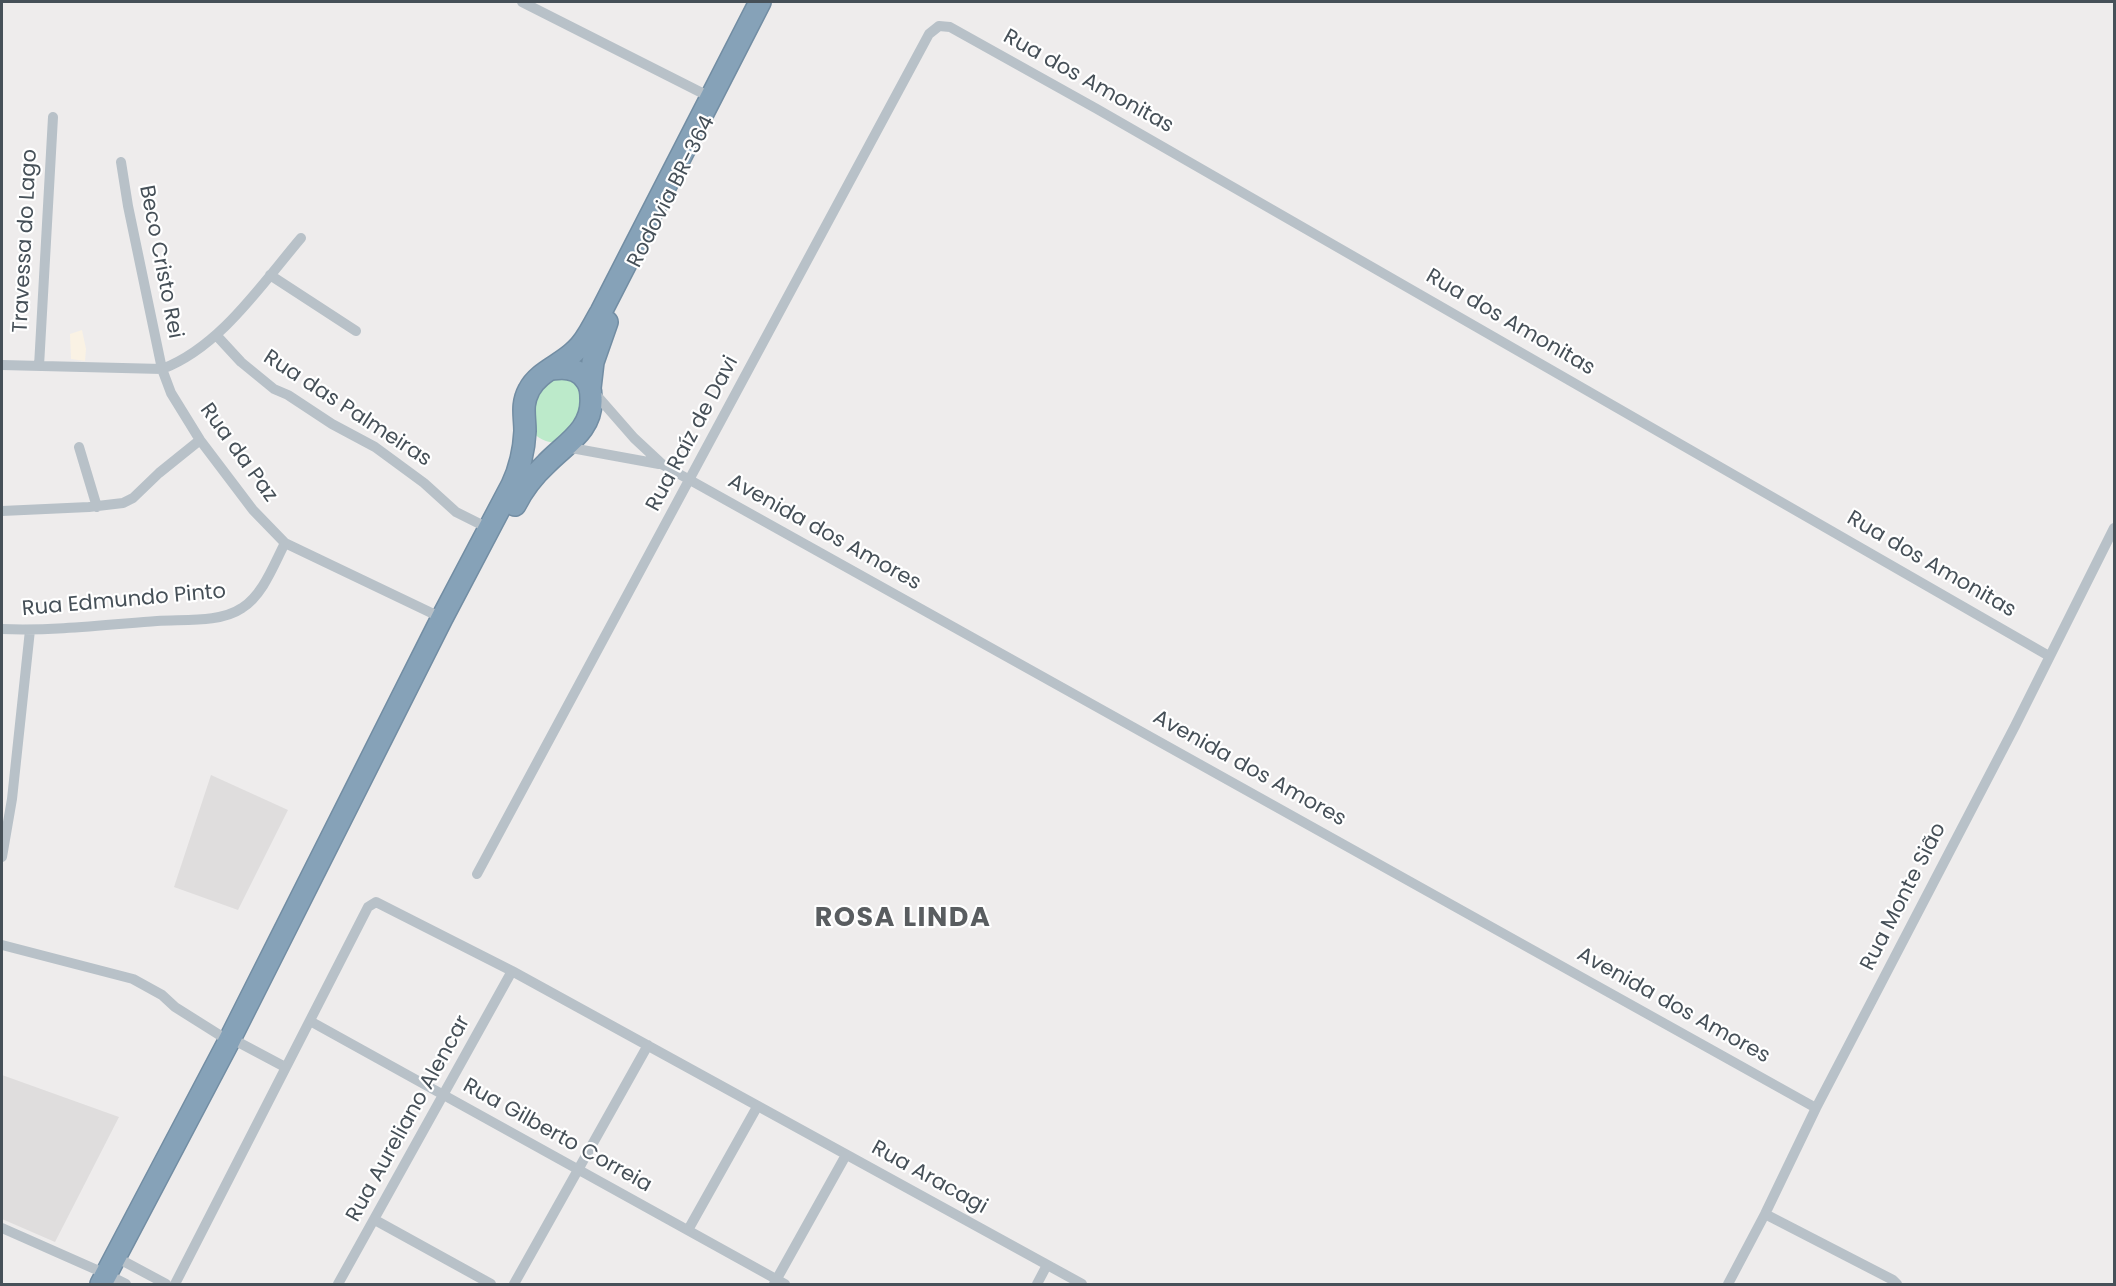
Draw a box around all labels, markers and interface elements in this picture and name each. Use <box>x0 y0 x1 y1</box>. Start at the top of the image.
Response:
street label: Rua dos Amonitas <box>998 25 1178 139</box>
street label: Rodovia BR-364 <box>623 112 721 272</box>
street label: Travessa do Lago <box>9 148 43 334</box>
street label: Beco Cristo Rei <box>133 183 187 341</box>
street label: Rua dos Amonitas <box>1421 264 1599 382</box>
street label: Rua das Palmeiras <box>258 345 436 473</box>
street label: Rua Raíz de Davi <box>641 352 745 516</box>
street label: Rua da Paz <box>194 399 282 507</box>
street label: Avenida dos Amores <box>723 469 925 597</box>
street label: Rua dos Amonitas <box>1842 506 2020 624</box>
street label: Rua Edmundo Pinto <box>21 580 227 622</box>
street label: Avenida dos Amores <box>1148 705 1350 833</box>
street label: Rua Monte Sião <box>1856 819 1952 975</box>
district label: ROSA LINDA <box>815 903 991 935</box>
street label: Avenida dos Amores <box>1572 942 1774 1070</box>
street label: Rua Aureliano Alencar <box>342 1011 476 1227</box>
street label: Rua Gilberto Correia <box>458 1074 656 1198</box>
street label: Rua Aracagi <box>867 1136 991 1220</box>

